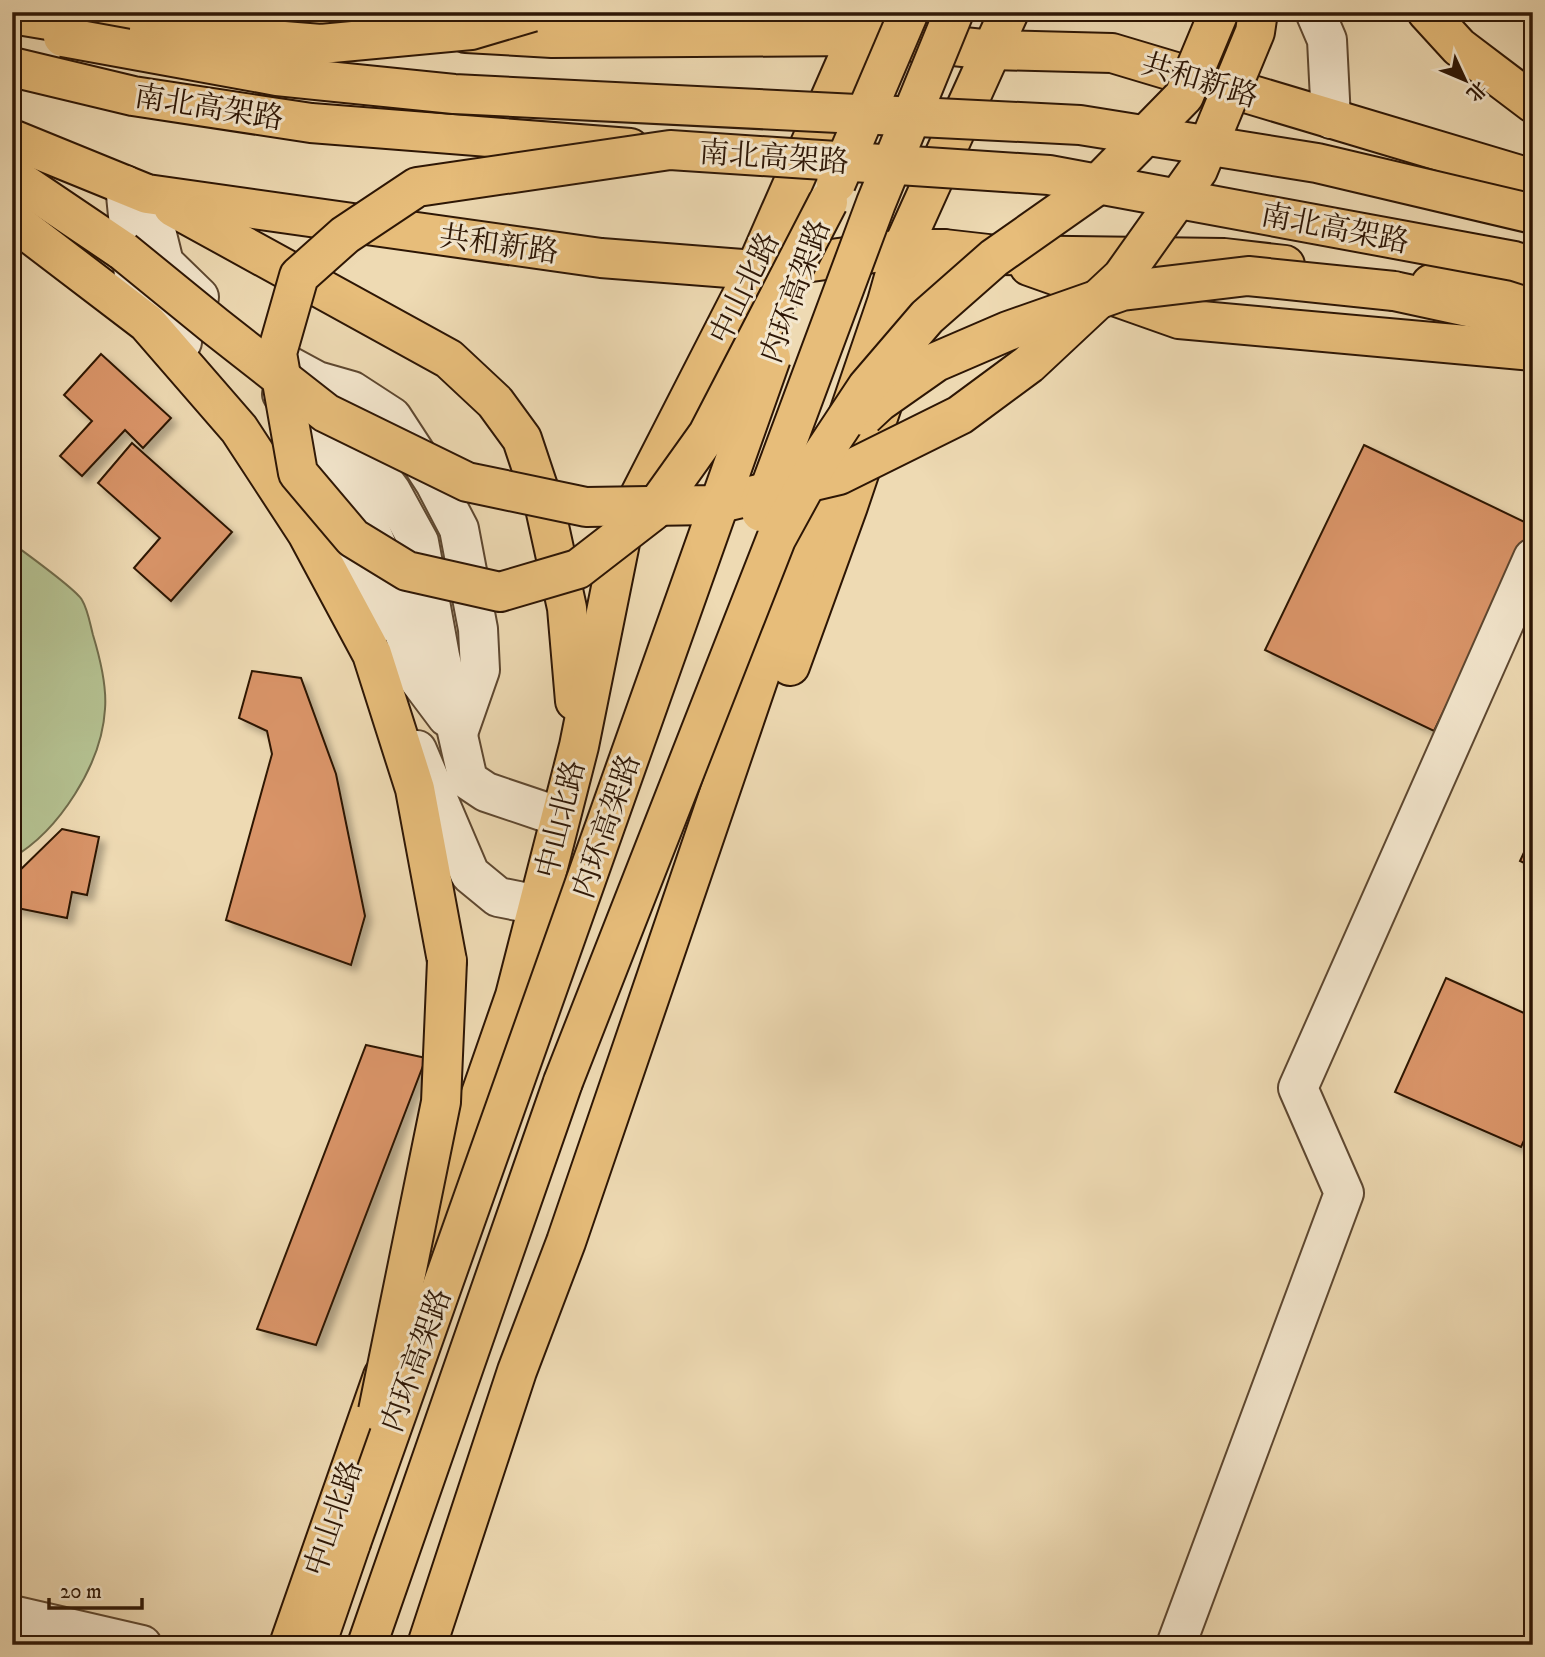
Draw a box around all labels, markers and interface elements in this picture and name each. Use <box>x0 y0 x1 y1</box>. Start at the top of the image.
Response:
street label: 共和新路 <box>1137 46 1262 117</box>
north arrow <box>1430 46 1500 116</box>
text: 北 <box>1461 76 1491 106</box>
street label: 南北高架路 <box>132 78 286 138</box>
street label: 南北高架路 <box>698 135 850 182</box>
street label: 南北高架路 <box>1258 197 1412 262</box>
street label: 内环高架路 <box>753 215 839 368</box>
street label: 共和新路 <box>437 219 561 272</box>
street label: 中山北路 <box>702 227 788 351</box>
street label: 内环高架路 <box>566 750 649 903</box>
street label: 中山北路 <box>529 757 594 882</box>
street label: 内环高架路 <box>374 1284 460 1437</box>
street label: 中山北路 <box>297 1456 371 1581</box>
scale bar <box>49 1566 142 1610</box>
text: 20 m <box>60 1579 102 1605</box>

